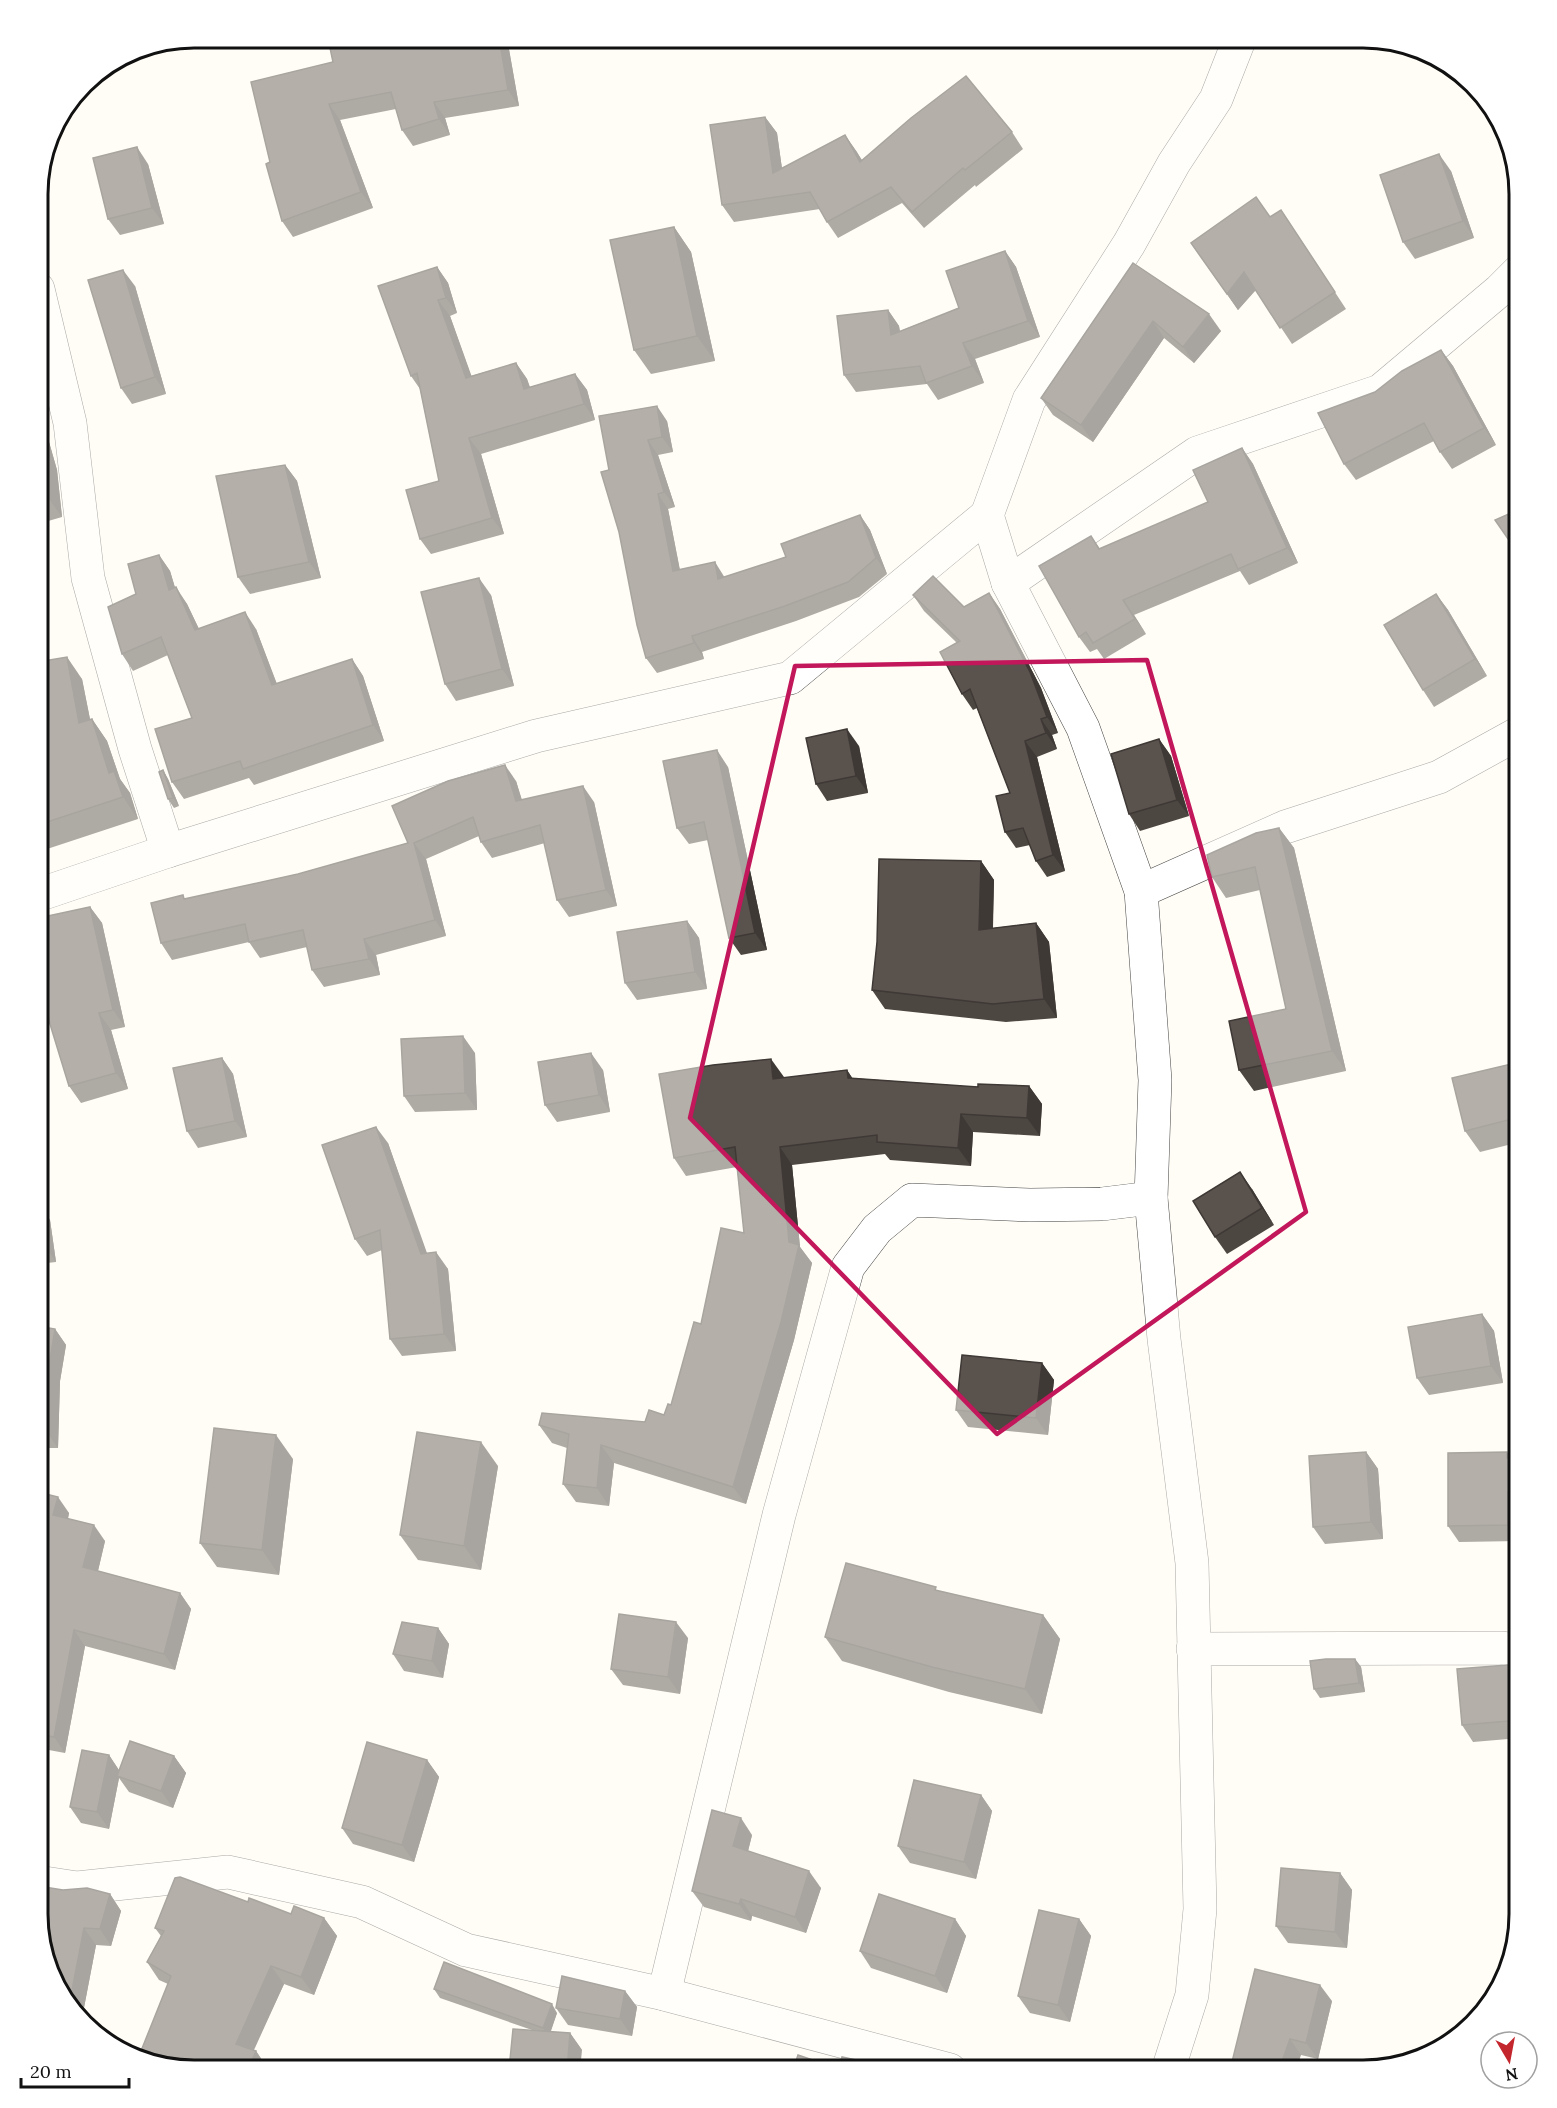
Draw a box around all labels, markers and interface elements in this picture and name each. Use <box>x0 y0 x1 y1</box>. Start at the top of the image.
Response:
north arrow <box>1479 2030 1539 2090</box>
scale bar <box>21 2051 129 2089</box>
text: 20 m <box>30 2060 72 2083</box>
text: N <box>1504 2064 1519 2086</box>

